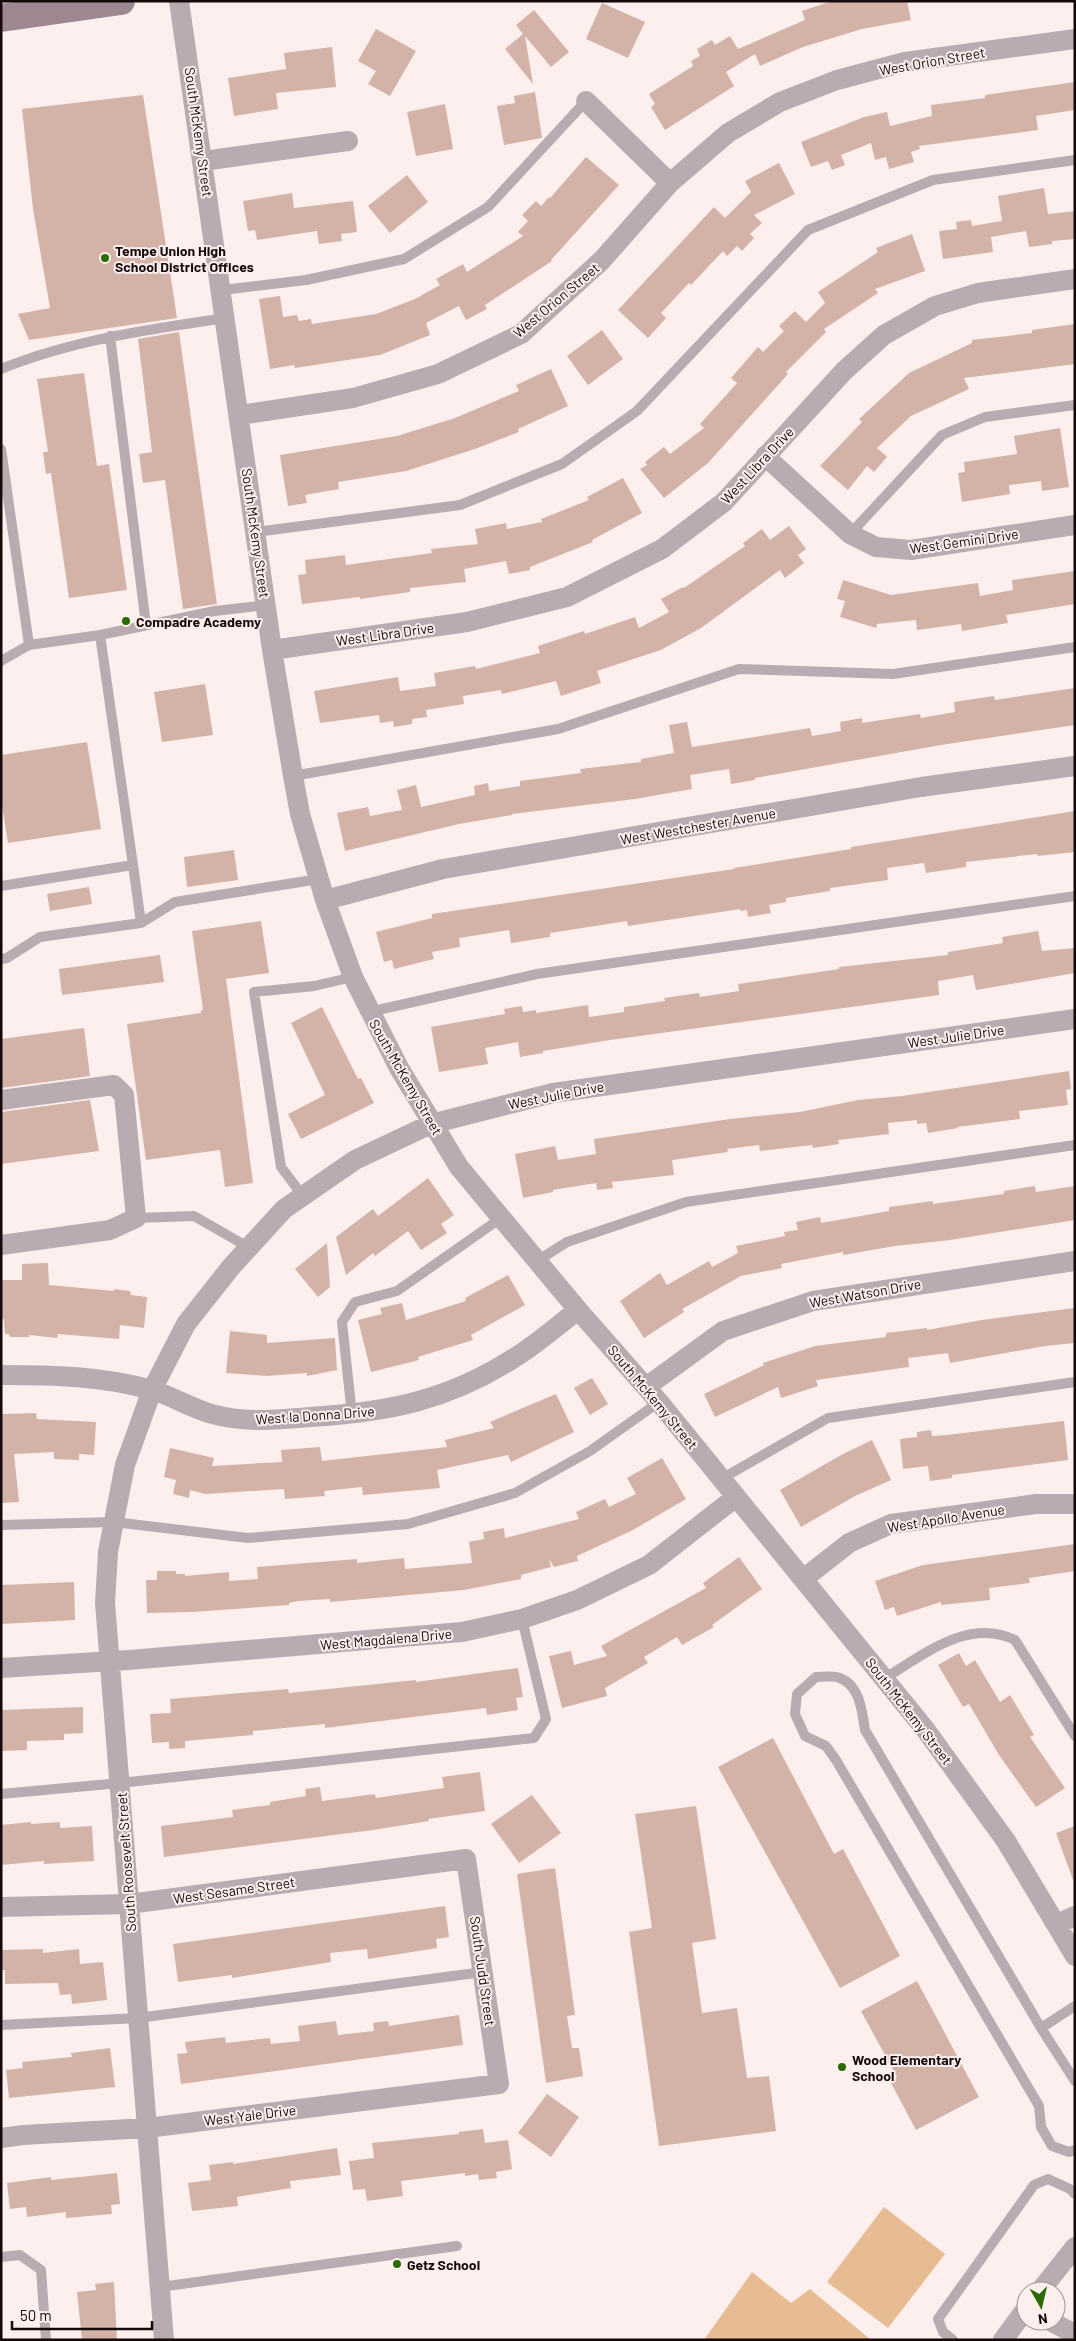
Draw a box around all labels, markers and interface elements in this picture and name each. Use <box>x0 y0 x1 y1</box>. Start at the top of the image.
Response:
street label: West Orion Street <box>878 43 986 79</box>
street label: South McKemy Street <box>181 66 217 198</box>
place label: Tempe Union High School District Offices <box>115 242 254 275</box>
marker: Tempe Union High School District Offices <box>99 252 111 264</box>
street label: West Orion Street <box>509 259 603 341</box>
street label: West Libra Drive <box>717 423 797 507</box>
street label: South McKemy Street <box>238 467 274 599</box>
street label: West Gemini Drive <box>908 525 1020 557</box>
place label: Compadre Academy <box>136 613 261 630</box>
marker: Compadre Academy <box>120 615 132 627</box>
street label: West Libra Drive <box>335 619 435 649</box>
street label: West Westchester Avenue <box>619 804 777 848</box>
street label: South McKemy Street <box>366 1016 446 1138</box>
street label: West Julie Drive <box>907 1021 1005 1051</box>
street label: West Julie Drive <box>507 1077 605 1113</box>
street label: West Watson Drive <box>808 1275 922 1311</box>
street label: South McKemy Street <box>604 1341 702 1453</box>
street label: West la Donna Drive <box>255 1402 375 1428</box>
street label: West Apollo Avenue <box>886 1500 1006 1536</box>
street label: West Magdalena Drive <box>319 1625 453 1653</box>
street label: South McKemy Street <box>862 1654 956 1768</box>
street label: South Roosevelt Street <box>113 1792 139 1932</box>
street label: West Sesame Street <box>172 1873 296 1907</box>
street label: South Judd Street <box>467 1915 499 2027</box>
place label: Wood Elementary School <box>852 2051 961 2084</box>
marker: Wood Elementary School <box>836 2061 848 2073</box>
street label: West Yale Drive <box>203 2101 297 2129</box>
place label: Getz School <box>407 2256 480 2273</box>
marker: Getz School <box>391 2258 403 2270</box>
north arrow <box>1016 2281 1066 2331</box>
scale bar <box>12 2298 152 2330</box>
text: 50 m <box>20 2306 52 2324</box>
text: N <box>1037 2310 1049 2328</box>

